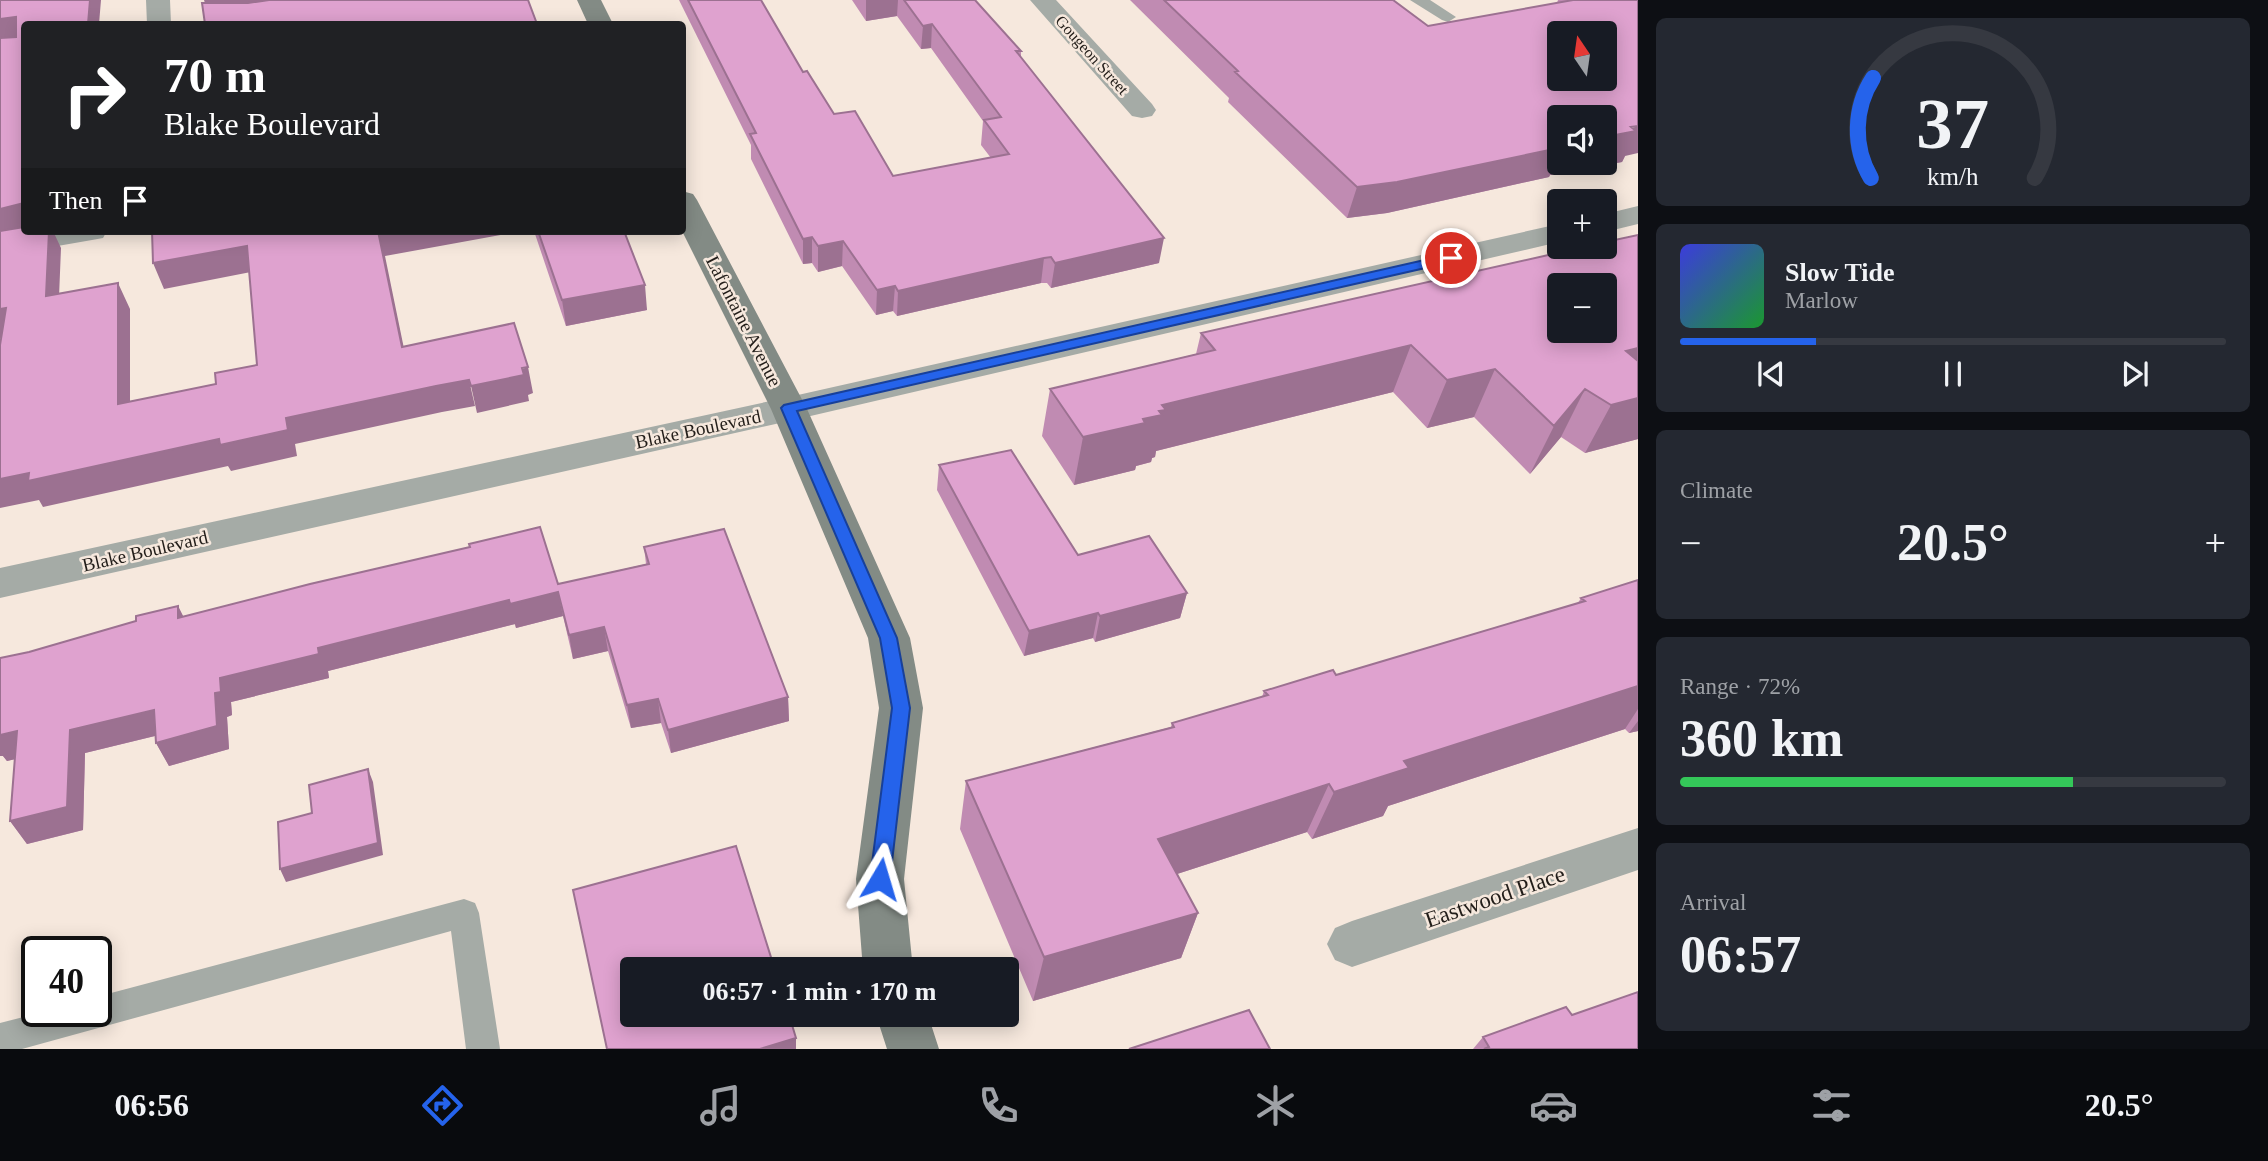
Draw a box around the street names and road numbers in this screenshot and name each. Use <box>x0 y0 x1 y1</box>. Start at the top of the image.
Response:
street label: Gougeon Street <box>1051 12 1132 99</box>
street label: Lafontaine Avenue <box>702 252 786 390</box>
street label: Blake Boulevard <box>633 405 763 453</box>
street label: Blake Boulevard <box>80 526 210 576</box>
street label: Eastwood Place <box>1422 861 1568 933</box>

